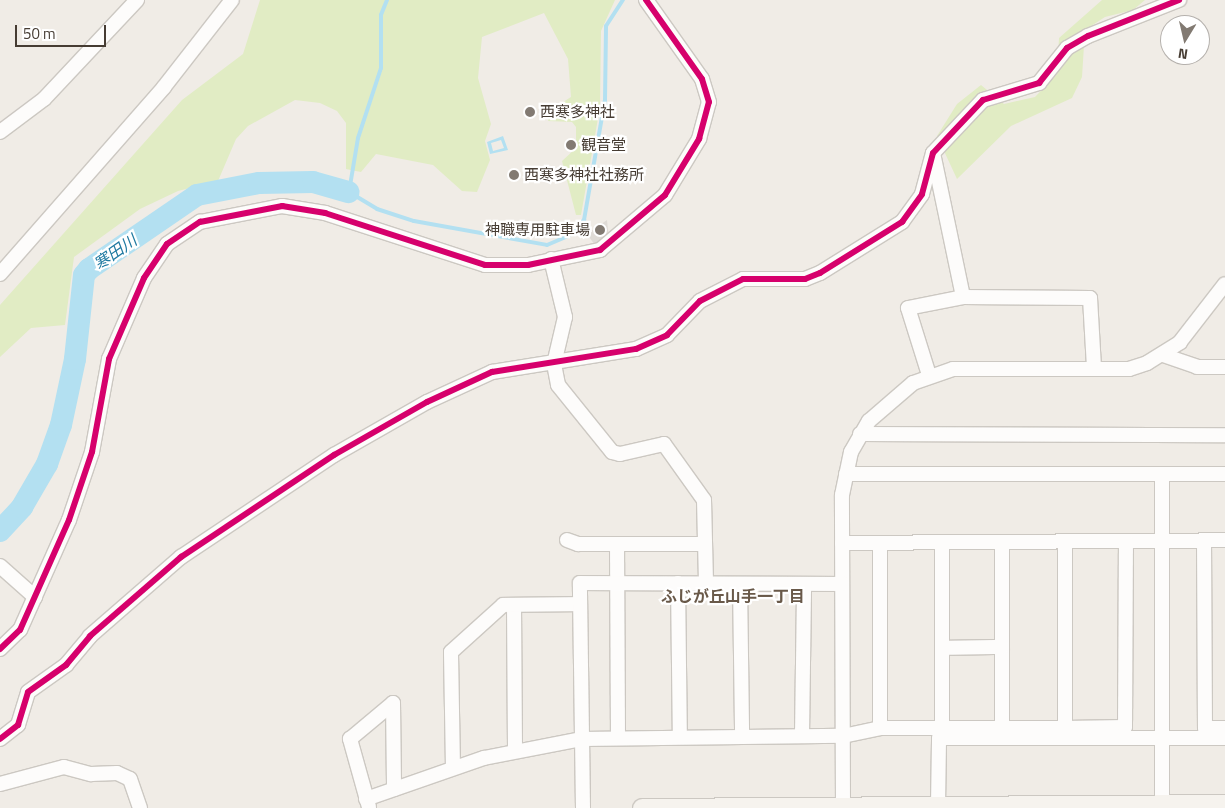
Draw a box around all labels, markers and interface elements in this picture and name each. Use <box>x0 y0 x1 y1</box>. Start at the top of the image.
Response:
scale bar <box>18 15 109 47</box>
north arrow <box>1160 15 1210 65</box>
text: 50 m <box>23 22 56 45</box>
text: N <box>1176 43 1189 65</box>
place label: 西寒多神社 <box>540 103 615 121</box>
marker: 西寒多神社 <box>524 106 536 118</box>
place label: 観音堂 <box>581 136 626 154</box>
marker: 観音堂 <box>565 139 577 151</box>
place label: 西寒多神社社務所 <box>524 166 644 184</box>
marker: 西寒多神社社務所 <box>508 169 520 181</box>
place label: 神職専用駐車場 <box>485 221 590 239</box>
marker: 神職専用駐車場 <box>594 224 606 236</box>
water label: 寒田川 <box>90 230 140 274</box>
district label: ふじが丘山手一丁目 <box>661 586 805 606</box>

